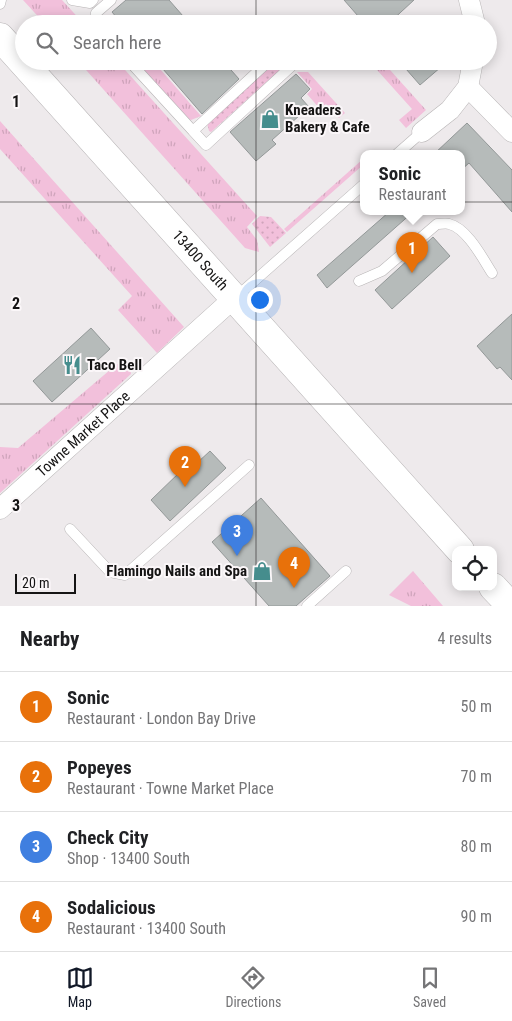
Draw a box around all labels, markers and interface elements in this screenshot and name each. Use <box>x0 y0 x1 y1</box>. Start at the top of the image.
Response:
search box <box>15 15 497 70</box>
icon: search <box>33 29 61 57</box>
text: Search here <box>73 31 161 54</box>
text: 1 <box>12 92 20 111</box>
place label: Kneaders Bakery & Cafe <box>285 101 370 136</box>
shop icon: Kneaders Bakery & Cafe <box>259 108 281 130</box>
popup <box>360 150 465 215</box>
text: Sonic <box>378 162 421 185</box>
text: Restaurant <box>378 185 447 204</box>
street label: 13400 South <box>169 227 232 294</box>
pin: 1 <box>396 232 428 273</box>
your location <box>247 287 273 313</box>
text: 2 <box>12 294 20 313</box>
restaurant icon: Taco Bell <box>61 354 83 376</box>
place label: Taco Bell <box>87 356 142 374</box>
street label: Towne Market Place <box>33 387 134 481</box>
pin: 2 <box>169 446 201 487</box>
text: 3 <box>12 496 20 515</box>
pin: 3 <box>221 515 253 556</box>
map controls <box>452 546 497 591</box>
button: locate <box>452 546 497 591</box>
pin: 4 <box>278 547 310 588</box>
shop icon: Flamingo Nails and Spa <box>251 560 273 582</box>
place label: Flamingo Nails and Spa <box>106 562 247 580</box>
scale bar <box>15 571 76 594</box>
text: 20 m <box>22 575 50 591</box>
text: Nearby <box>20 627 79 651</box>
text: 4 results <box>437 629 492 648</box>
text: Sonic <box>67 686 110 709</box>
text: 1 <box>32 697 40 716</box>
text: 50 m <box>460 697 492 716</box>
text: Restaurant · London Bay Drive <box>67 709 256 728</box>
text: Popeyes <box>67 756 132 779</box>
text: 2 <box>32 767 40 786</box>
text: 70 m <box>460 767 492 786</box>
text: Restaurant · Towne Market Place <box>67 779 274 798</box>
text: Check City <box>67 826 148 849</box>
text: 3 <box>32 837 40 856</box>
text: 80 m <box>460 837 492 856</box>
text: Shop · 13400 South <box>67 849 190 868</box>
text: Sodalicious <box>67 896 156 919</box>
text: 4 <box>32 907 40 926</box>
text: 90 m <box>460 907 492 926</box>
text: Restaurant · 13400 South <box>67 919 226 938</box>
tab: Map <box>66 964 94 1010</box>
tab: Directions <box>225 964 281 1010</box>
tab: Saved <box>413 964 446 1010</box>

